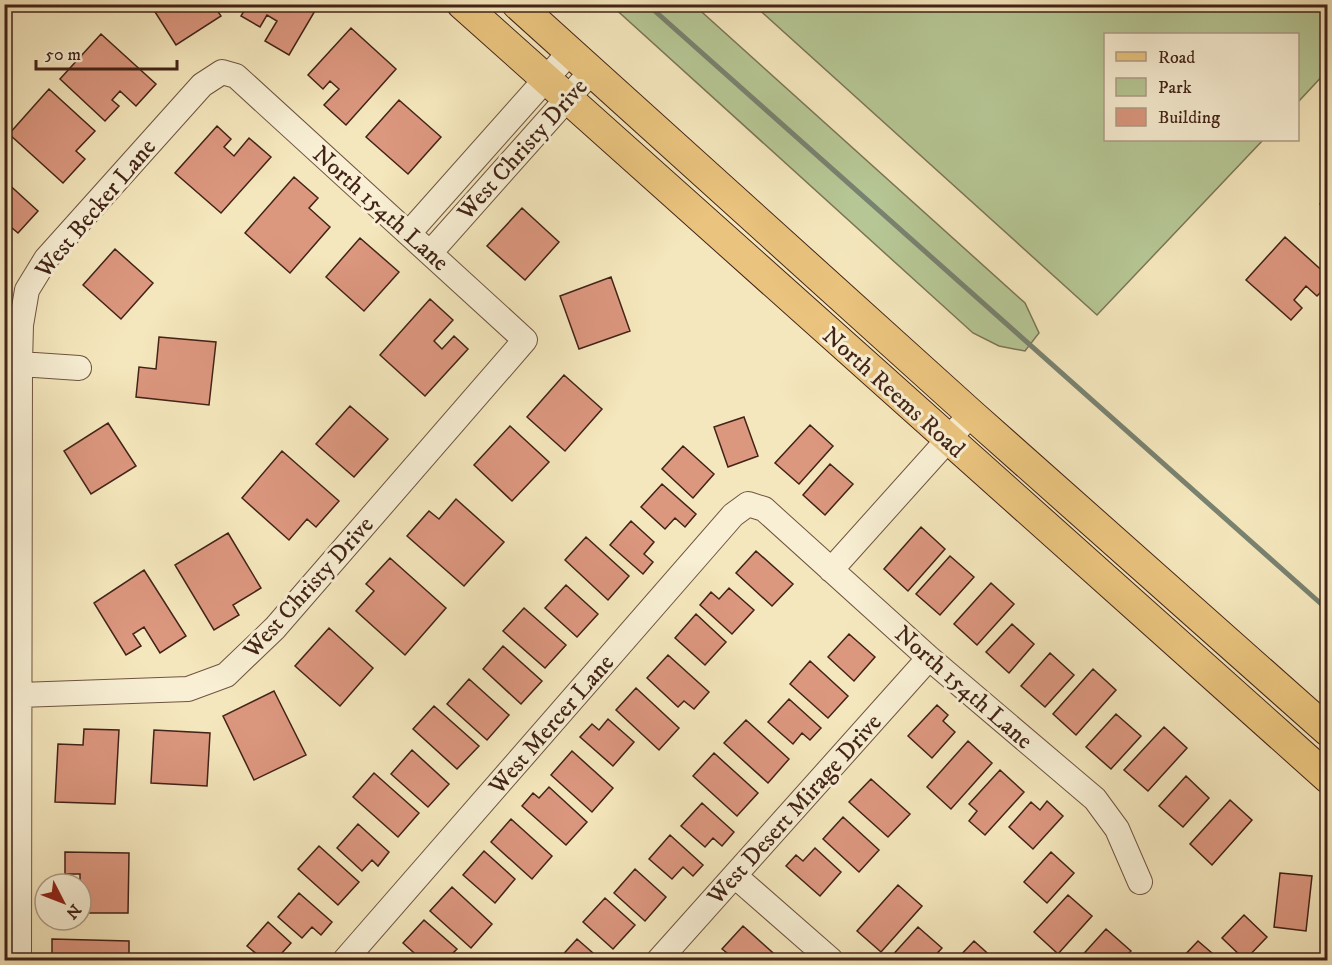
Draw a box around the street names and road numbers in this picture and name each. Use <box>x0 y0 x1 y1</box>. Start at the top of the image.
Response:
street label: West Christy Drive <box>450 72 594 228</box>
street label: West Becker Lane <box>28 133 163 285</box>
street label: North 154th Lane <box>306 140 455 278</box>
street label: North Reems Road <box>816 321 971 465</box>
street label: West Christy Drive <box>236 510 380 666</box>
street label: North 154th Lane <box>888 619 1039 756</box>
street label: West Mercer Lane <box>482 648 621 802</box>
street label: West Desert Mirage Drive <box>700 708 888 912</box>

